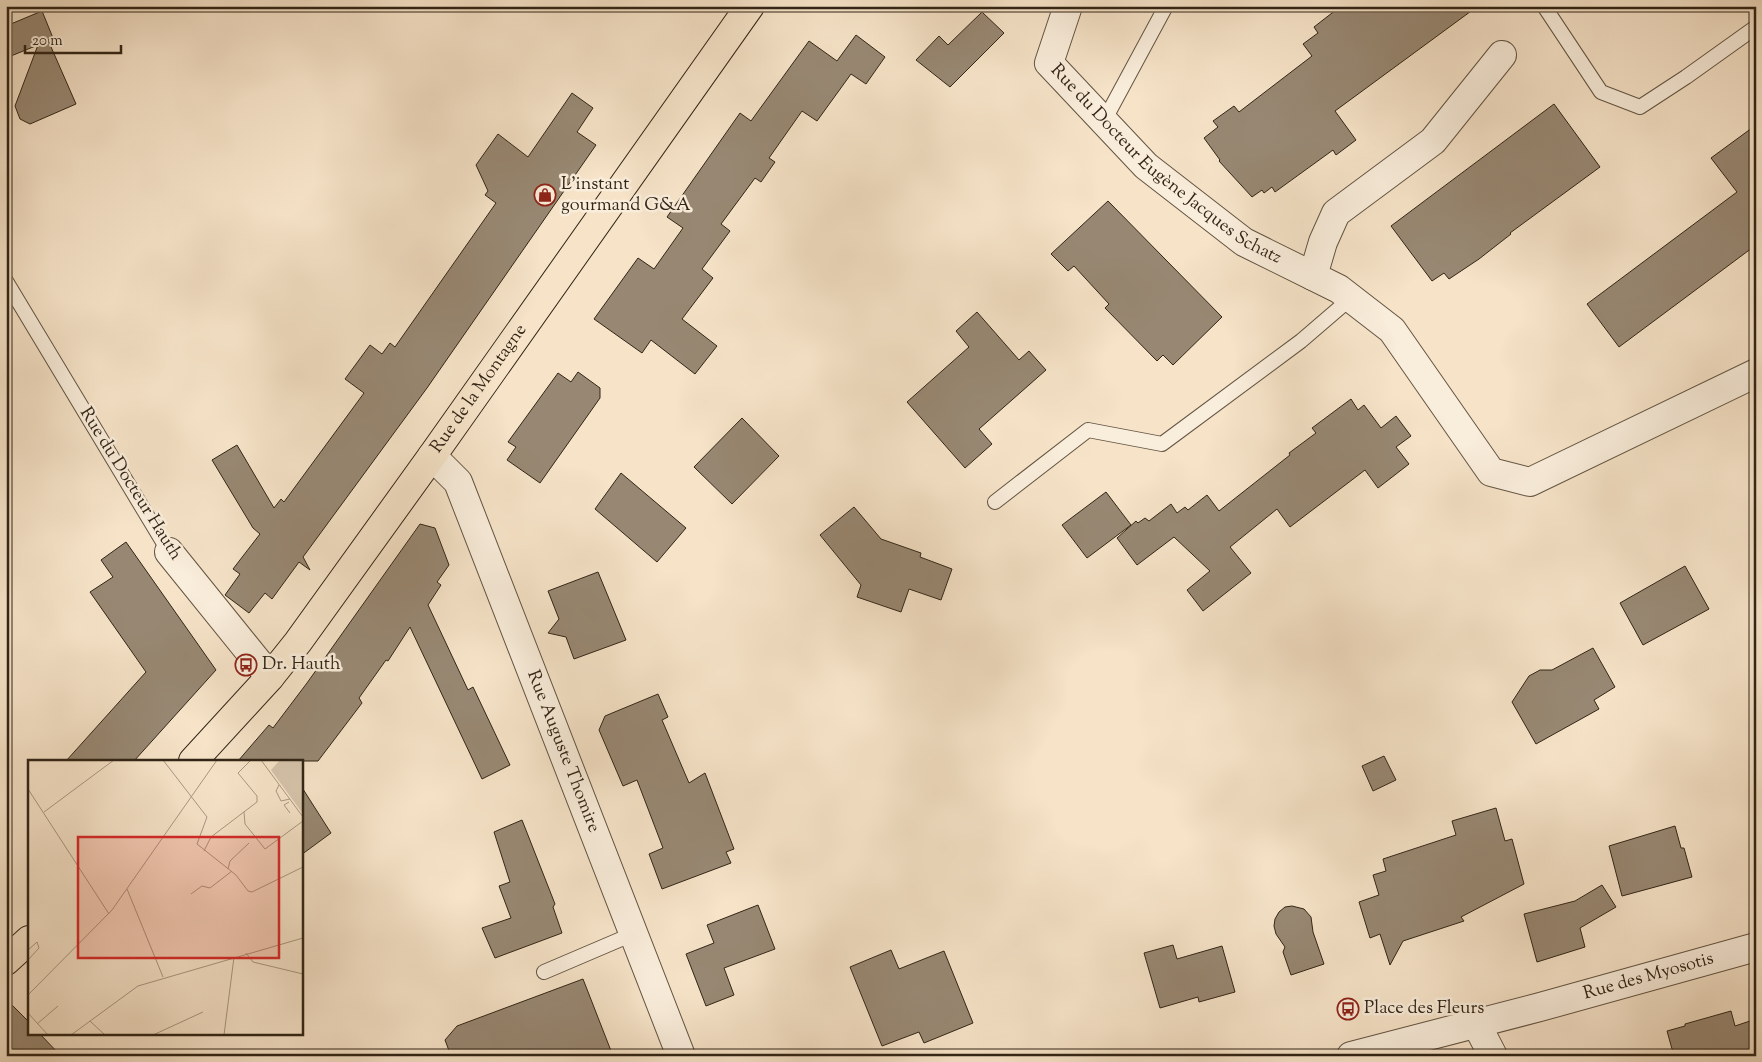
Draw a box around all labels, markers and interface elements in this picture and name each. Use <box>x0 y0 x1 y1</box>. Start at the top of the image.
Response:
scale bar <box>25 22 121 54</box>
text: 20 m <box>32 31 63 52</box>
street label: Rue du Docteur Eugène Jacques Schatz <box>1044 59 1286 272</box>
place label: L'instant gourmand G&A <box>561 172 691 219</box>
shop icon: L'instant gourmand G&A <box>533 183 557 207</box>
street label: Rue de la Montagne <box>425 319 534 459</box>
street label: Rue du Docteur Hauth <box>72 402 188 566</box>
place label: Dr. Hauth <box>262 652 341 678</box>
bus stop icon: Dr. Hauth <box>234 653 258 677</box>
street label: Rue Auguste Thomire <box>519 667 606 836</box>
inset map <box>28 760 302 1034</box>
street label: Rue des Myosotis <box>1580 946 1717 1007</box>
place label: Place des Fleurs <box>1364 996 1484 1022</box>
bus stop icon: Place des Fleurs <box>1336 997 1360 1021</box>

